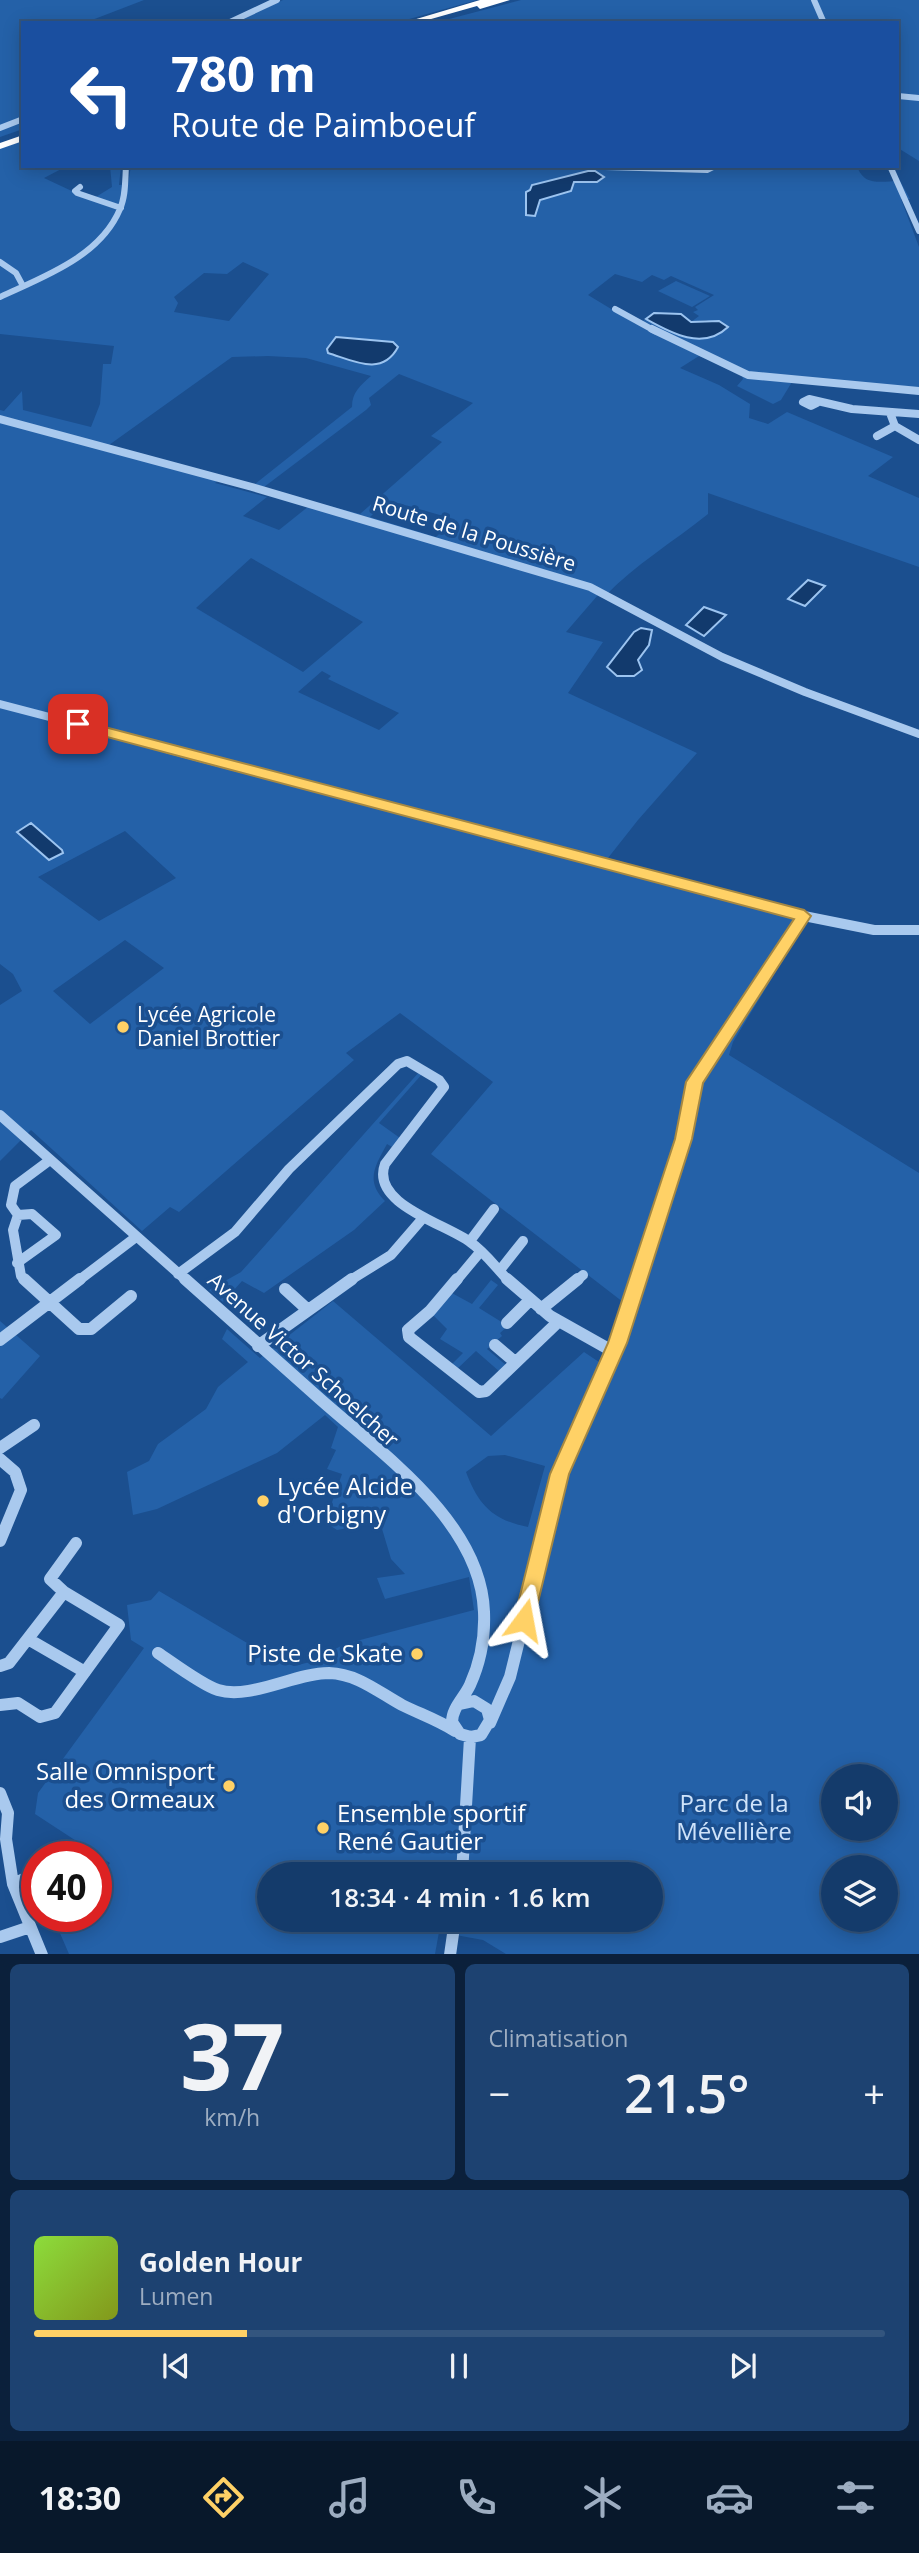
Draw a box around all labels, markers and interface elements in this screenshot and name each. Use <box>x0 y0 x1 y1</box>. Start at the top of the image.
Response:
text: 780 m <box>171 40 316 106</box>
icon: left <box>56 49 147 140</box>
text: Route de Paimboeuf <box>171 103 475 146</box>
street label: Route de la Poussière <box>369 489 579 577</box>
pin <box>48 694 108 754</box>
icon: arrive <box>59 705 97 743</box>
place label: Lycée Agricole Daniel Brottier <box>137 1000 280 1052</box>
marker: Lycée Agricole Daniel Brottier <box>115 1019 131 1035</box>
street label: Avenue Victor Schoelcher <box>202 1266 406 1453</box>
place label: Lycée Alcide d'Orbigny <box>277 1469 413 1530</box>
marker: Lycée Alcide d'Orbigny <box>255 1493 271 1509</box>
position arrow <box>487 1583 561 1657</box>
place label: Piste de Skate <box>247 1636 403 1669</box>
marker: Piste de Skate <box>409 1646 425 1662</box>
place label: Salle Omnisport des Ormeaux <box>36 1754 215 1815</box>
map controls <box>821 1764 898 1932</box>
button: sound <box>821 1764 898 1841</box>
marker: Salle Omnisport des Ormeaux <box>221 1778 237 1794</box>
park label: Parc de la Mévellière <box>676 1786 792 1847</box>
place label: Ensemble sportif René Gautier <box>337 1796 528 1857</box>
marker: Ensemble sportif René Gautier <box>315 1820 331 1836</box>
speed limit sign: 40 <box>21 1841 112 1932</box>
button: layers <box>821 1855 898 1932</box>
text: 18:34 · 4 min · 1.6 km <box>329 1879 591 1915</box>
text: 37 <box>180 1993 284 2117</box>
text: Climatisation <box>489 2022 628 2054</box>
text: 21.5° <box>624 2057 750 2128</box>
text: − <box>489 2067 510 2119</box>
text: + <box>863 2067 885 2119</box>
text: km/h <box>204 2101 260 2133</box>
text: Golden Hour <box>139 2244 302 2280</box>
text: Lumen <box>139 2280 213 2312</box>
icon: previous <box>157 2347 195 2385</box>
icon: pause <box>440 2347 478 2385</box>
icon: next <box>724 2347 762 2385</box>
icon: directions <box>199 2473 248 2522</box>
icon: music <box>325 2473 374 2522</box>
icon: phone <box>452 2473 501 2522</box>
icon: climate <box>578 2473 627 2522</box>
icon: car <box>705 2473 754 2522</box>
icon: filters <box>831 2473 880 2522</box>
text: 18:30 <box>39 2476 121 2519</box>

